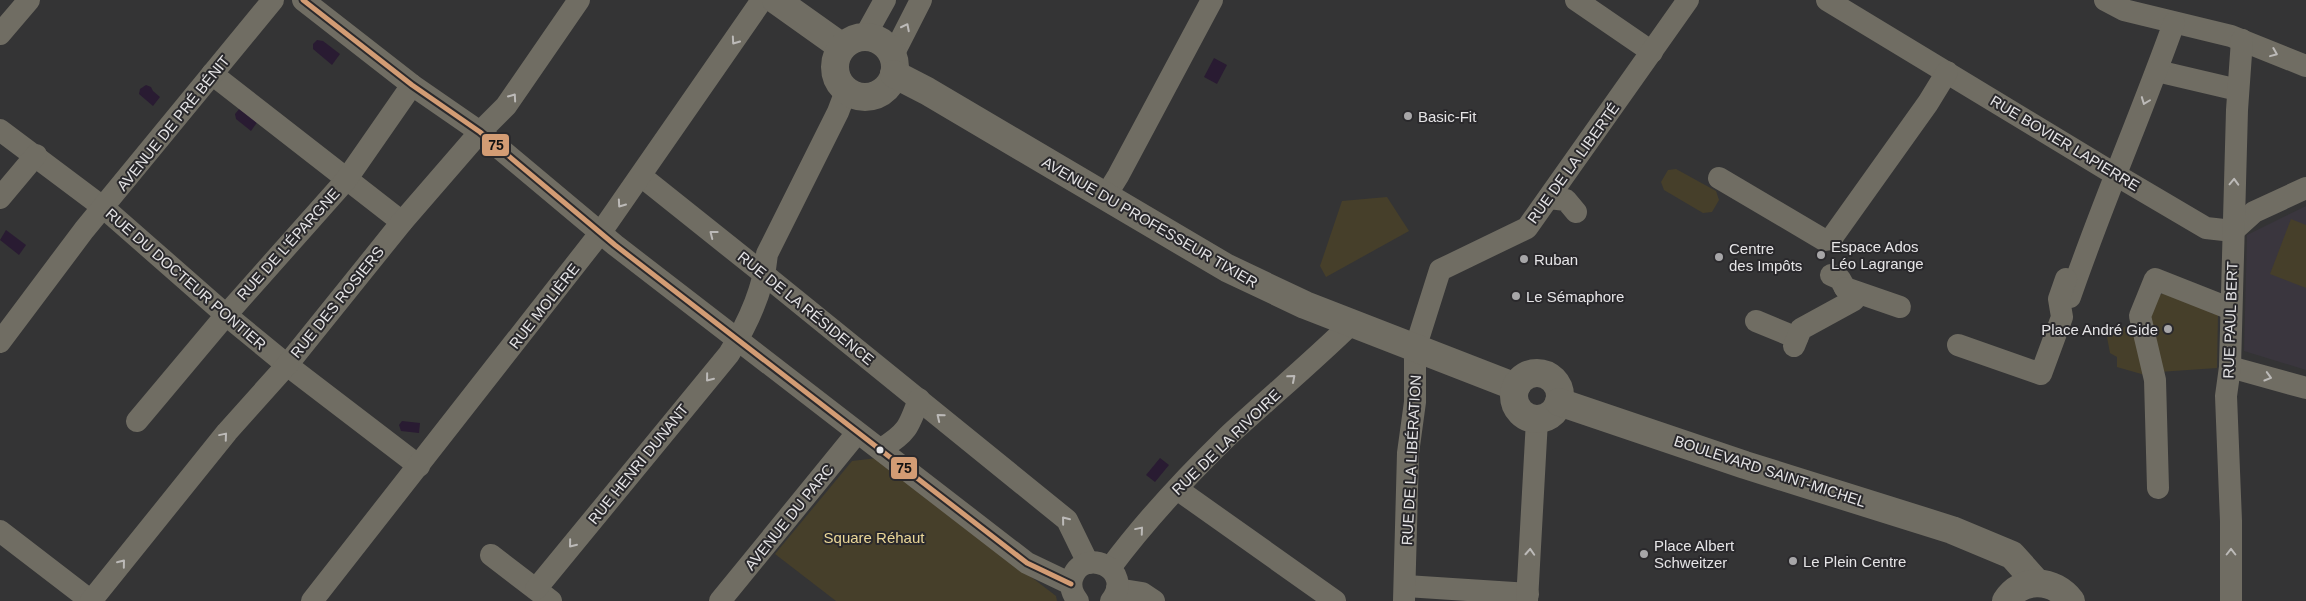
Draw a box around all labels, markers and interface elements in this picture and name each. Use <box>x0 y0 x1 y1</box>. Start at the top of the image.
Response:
one-way arrow <box>900 23 910 32</box>
one-way arrow <box>732 35 741 44</box>
one-way arrow <box>2269 47 2278 57</box>
street label: AVENUE DE PRÉ BÉNIT <box>113 52 233 194</box>
street label: RUE BOVIER LAPIERRE <box>1987 92 2143 194</box>
one-way arrow <box>507 93 516 102</box>
one-way arrow <box>2141 97 2151 105</box>
street label: RUE DE LA LIBERTÉ <box>1524 99 1622 227</box>
place label: Basic-Fit <box>1418 108 1477 125</box>
marker: Basic-Fit <box>1402 110 1414 122</box>
line badge: 75 <box>481 133 510 157</box>
text: 75 <box>488 137 504 153</box>
street label: AVENUE DU PROFESSEUR TIXIER <box>1039 153 1261 291</box>
one-way arrow <box>2229 178 2240 186</box>
street label: RUE DE L'ÉPARGNE <box>233 185 343 303</box>
one-way arrow <box>618 199 627 208</box>
street label: RUE DU DOCTEUR PONTIER <box>102 205 270 353</box>
one-way arrow <box>710 231 719 239</box>
place label: Espace Ados Léo Lagrange <box>1831 238 1924 272</box>
place label: Centre des Impôts <box>1729 240 1802 274</box>
street label: RUE DES ROSIERS <box>287 243 387 361</box>
street label: RUE DE LA RÉSIDENCE <box>735 248 877 368</box>
marker: Espace Ados Léo Lagrange <box>1815 249 1827 261</box>
place label: Ruban <box>1534 251 1578 268</box>
marker: Centre des Impôts <box>1713 251 1725 263</box>
marker: Ruban <box>1518 253 1530 265</box>
street label: RUE MOLIÈRE <box>505 260 583 352</box>
street label: RUE PAUL BERT <box>2219 261 2241 379</box>
place label: Le Sémaphore <box>1526 288 1624 305</box>
marker: Le Sémaphore <box>1510 290 1522 302</box>
place label: Place André Gide <box>2041 321 2158 338</box>
marker: Place André Gide <box>2162 323 2174 335</box>
one-way arrow <box>707 372 715 381</box>
one-way arrow <box>2264 372 2272 382</box>
street label: RUE DE LA LIBÉRATION <box>1398 374 1424 546</box>
one-way arrow <box>1287 375 1296 384</box>
street label: RUE DE LA RIVOIRE <box>1168 386 1284 498</box>
street label: RUE HENRI DUNANT <box>584 401 692 527</box>
one-way arrow <box>937 413 946 422</box>
street label: BOULEVARD SAINT-MICHEL <box>1672 432 1868 510</box>
one-way arrow <box>218 433 227 442</box>
unlabelled marker <box>875 445 885 455</box>
line badge: 75 <box>890 456 918 480</box>
text: 75 <box>896 460 912 476</box>
street label: AVENUE DU PARC <box>741 461 837 573</box>
one-way arrow <box>1061 517 1070 526</box>
one-way arrow <box>1135 526 1144 535</box>
park label: Square Réhaut <box>824 529 925 546</box>
place label: Place Albert Schweitzer <box>1654 537 1735 571</box>
one-way arrow <box>570 538 578 547</box>
one-way arrow <box>1524 548 1535 556</box>
marker: Place Albert Schweitzer <box>1638 548 1650 560</box>
one-way arrow <box>2226 548 2236 556</box>
place label: Le Plein Centre <box>1803 553 1906 570</box>
marker: Le Plein Centre <box>1787 555 1799 567</box>
one-way arrow <box>116 560 124 569</box>

